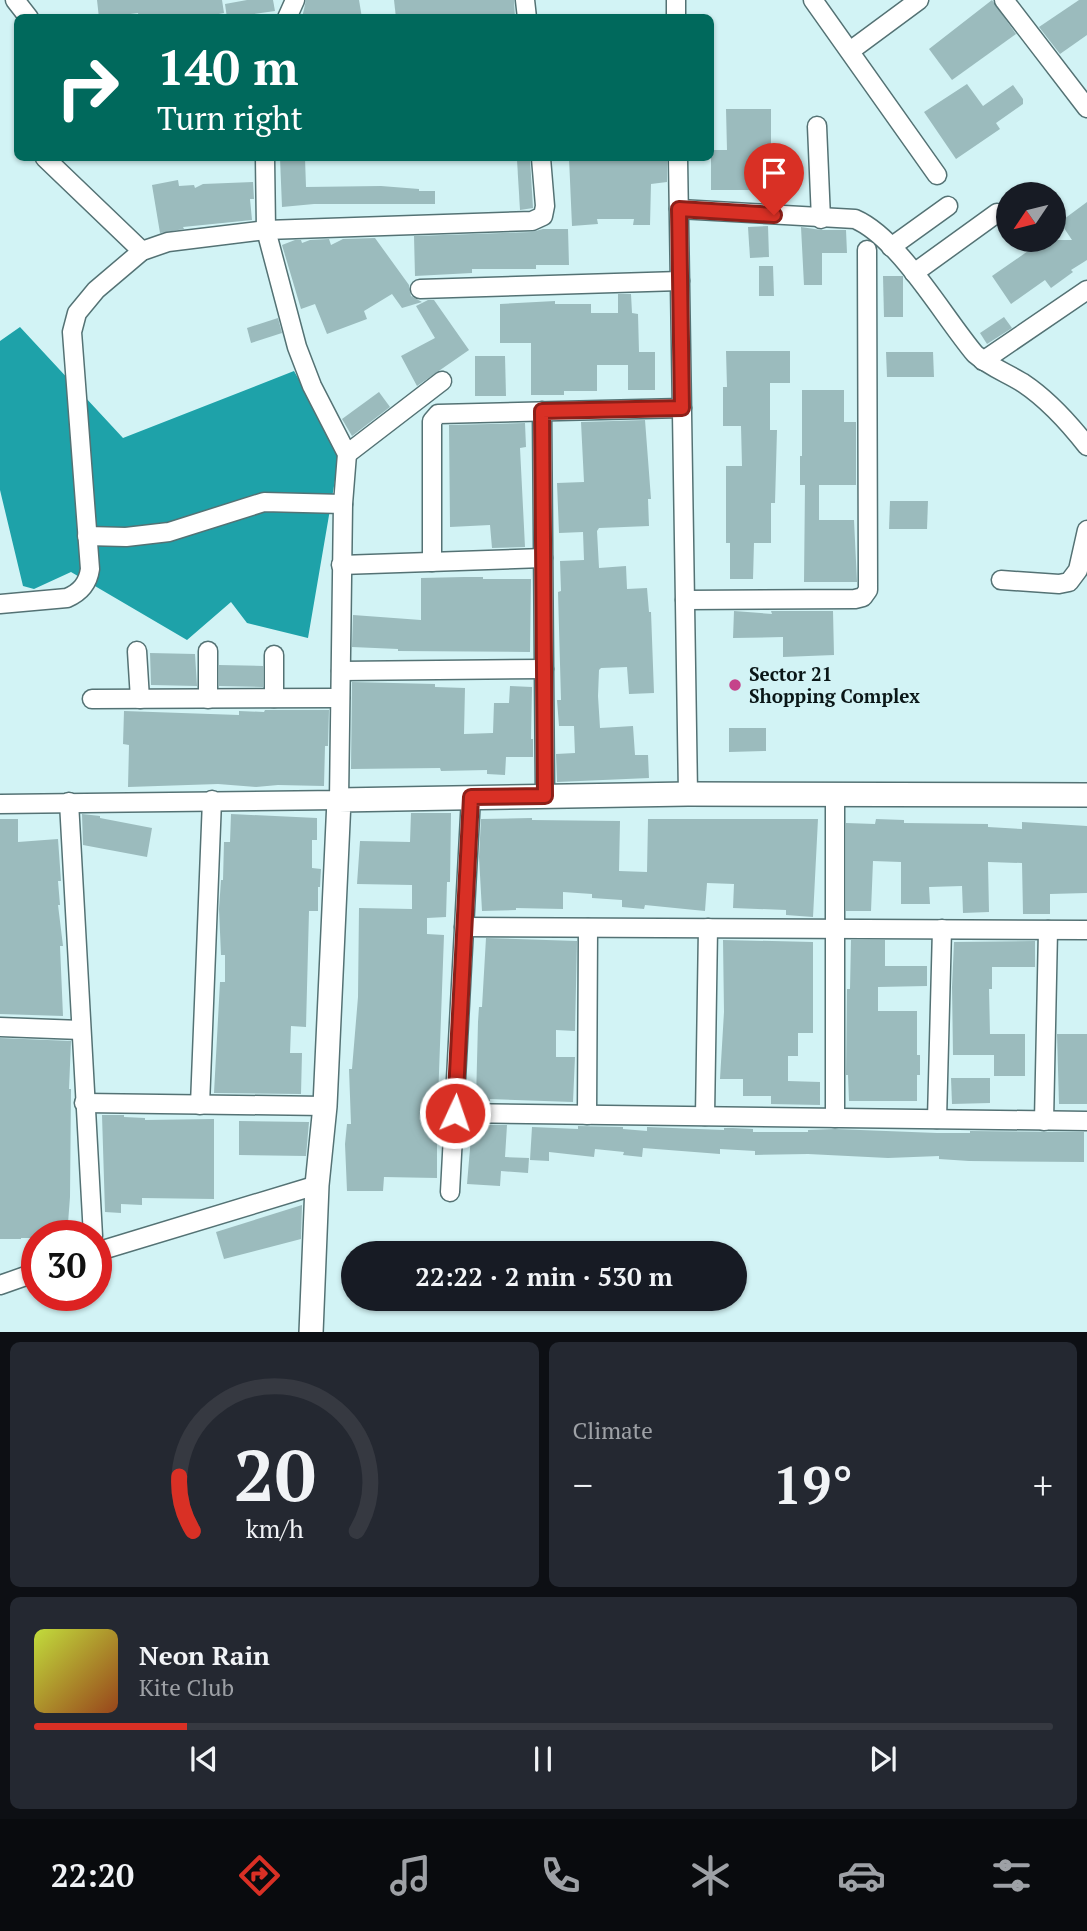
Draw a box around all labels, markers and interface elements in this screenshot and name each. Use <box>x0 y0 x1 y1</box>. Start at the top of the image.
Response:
text: 140 m <box>157 34 299 99</box>
icon: right <box>42 42 133 133</box>
text: Turn right <box>157 97 303 139</box>
pin <box>744 143 804 215</box>
icon: arrive <box>755 154 793 192</box>
north arrow <box>996 182 1066 252</box>
map controls <box>996 182 1066 252</box>
place label: Sector 21 Shopping Complex <box>749 661 920 708</box>
marker: Sector 21 Shopping Complex <box>727 677 743 693</box>
position arrow <box>418 1076 492 1150</box>
speed limit sign: 30 <box>21 1220 112 1311</box>
text: 22:22 · 2 min · 530 m <box>415 1259 673 1293</box>
text: Climate <box>573 1415 653 1446</box>
text: 20 <box>233 1425 315 1522</box>
text: 19° <box>773 1450 853 1519</box>
text: − <box>573 1460 593 1510</box>
text: + <box>1033 1460 1053 1510</box>
text: km/h <box>245 1511 303 1544</box>
text: Neon Rain <box>139 1638 270 1672</box>
text: Kite Club <box>139 1672 234 1703</box>
icon: previous <box>185 1740 223 1778</box>
icon: pause <box>524 1740 562 1778</box>
icon: next <box>864 1740 902 1778</box>
icon: directions <box>235 1851 284 1900</box>
icon: music <box>386 1851 435 1900</box>
icon: phone <box>536 1851 585 1900</box>
icon: climate <box>686 1851 735 1900</box>
icon: car <box>837 1851 886 1900</box>
icon: filters <box>987 1851 1036 1900</box>
text: 22:20 <box>51 1854 134 1896</box>

